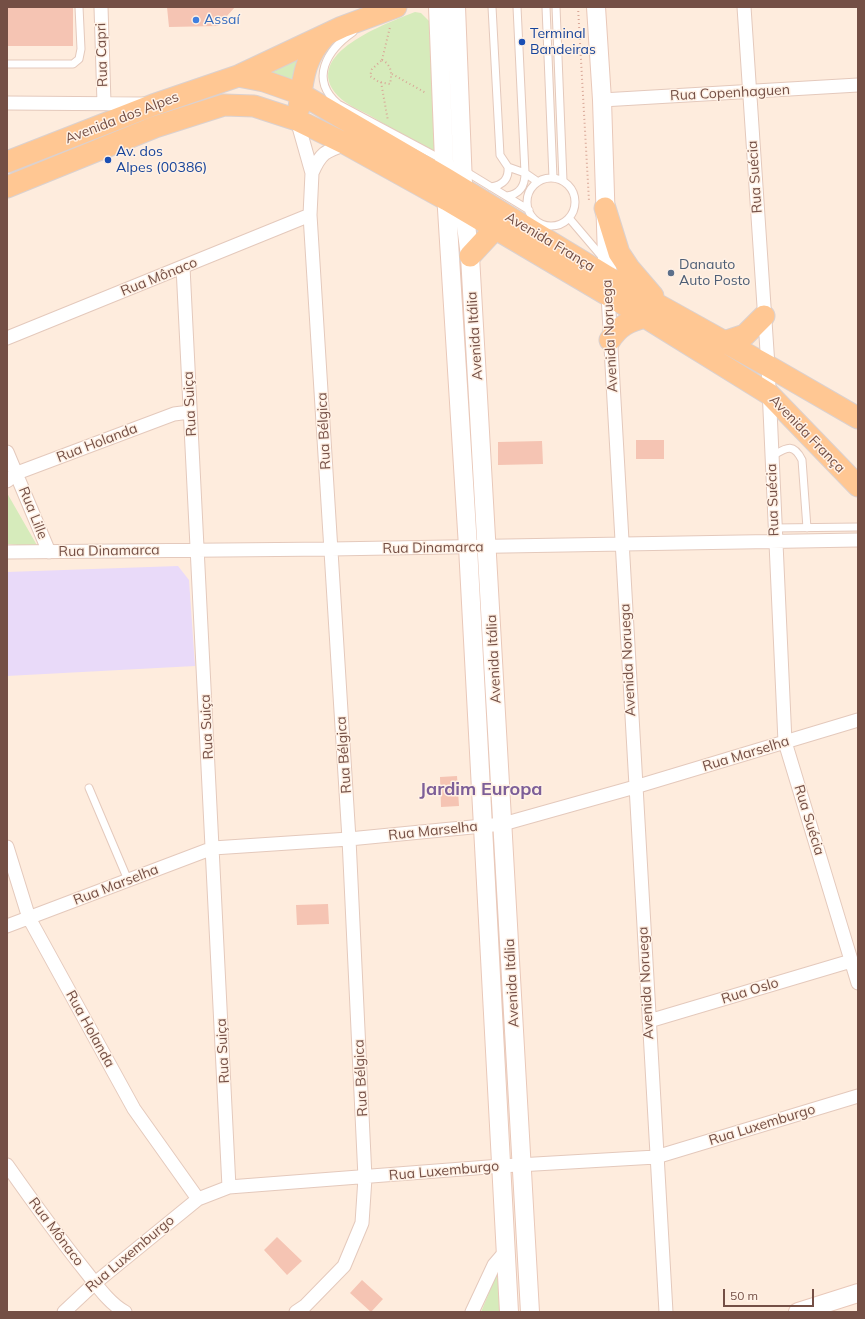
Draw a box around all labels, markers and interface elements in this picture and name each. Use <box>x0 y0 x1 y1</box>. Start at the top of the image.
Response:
place label: Assaí <box>204 12 240 28</box>
marker: Assaí <box>191 15 201 25</box>
street label: Rua Capri <box>92 23 112 87</box>
place label: Terminal Bandeiras <box>530 26 596 58</box>
marker: Terminal Bandeiras <box>517 37 527 47</box>
street label: Rua Copenhaguen <box>670 81 790 105</box>
street label: Avenida dos Alpes <box>63 89 181 147</box>
street label: Rua Suécia <box>744 140 766 214</box>
place label: Av. dos Alpes (00386) <box>116 144 207 176</box>
marker: Av. dos Alpes (00386) <box>103 155 113 165</box>
street label: Avenida França <box>502 209 598 275</box>
street label: Rua Mônaco <box>118 254 200 300</box>
place label: Danauto Auto Posto <box>679 257 750 290</box>
marker: Danauto Auto Posto <box>666 268 676 278</box>
street label: Avenida Noruega <box>599 279 621 393</box>
street label: Avenida Itália <box>464 291 486 381</box>
street label: Rua Suiça <box>180 371 200 437</box>
street label: Rua Bélgica <box>314 392 334 470</box>
street label: Avenida França <box>766 392 848 476</box>
street label: Rua Holanda <box>54 420 140 466</box>
street label: Rua Suécia <box>763 463 783 537</box>
street label: Rua Lille <box>15 484 51 542</box>
street label: Rua Dinamarca <box>382 539 484 557</box>
street label: Rua Dinamarca <box>58 542 160 560</box>
street label: Avenida Noruega <box>617 603 639 717</box>
street label: Avenida Itália <box>483 614 505 704</box>
street label: Rua Suiça <box>197 694 217 760</box>
street label: Rua Bélgica <box>333 716 355 794</box>
street label: Rua Marselha <box>701 733 791 775</box>
district label: Jardim Europa <box>420 779 542 801</box>
street label: Rua Suécia <box>790 783 828 857</box>
street label: Rua Marselha <box>387 818 479 844</box>
street label: Rua Marselha <box>71 861 161 909</box>
street label: Avenida Noruega <box>635 926 657 1040</box>
street label: Avenida Itália <box>501 938 523 1028</box>
street label: Rua Oslo <box>719 974 781 1008</box>
street label: Rua Holanda <box>62 988 118 1070</box>
street label: Rua Suiça <box>213 1018 233 1084</box>
street label: Rua Bélgica <box>351 1039 371 1117</box>
street label: Rua Luxemburgo <box>707 1101 817 1149</box>
street label: Rua Luxemburgo <box>388 1158 500 1184</box>
street label: Rua Mônaco <box>25 1195 87 1269</box>
street label: Rua Luxemburgo <box>82 1212 178 1296</box>
scale bar <box>725 1281 816 1307</box>
text: 50 m <box>730 1288 758 1303</box>

